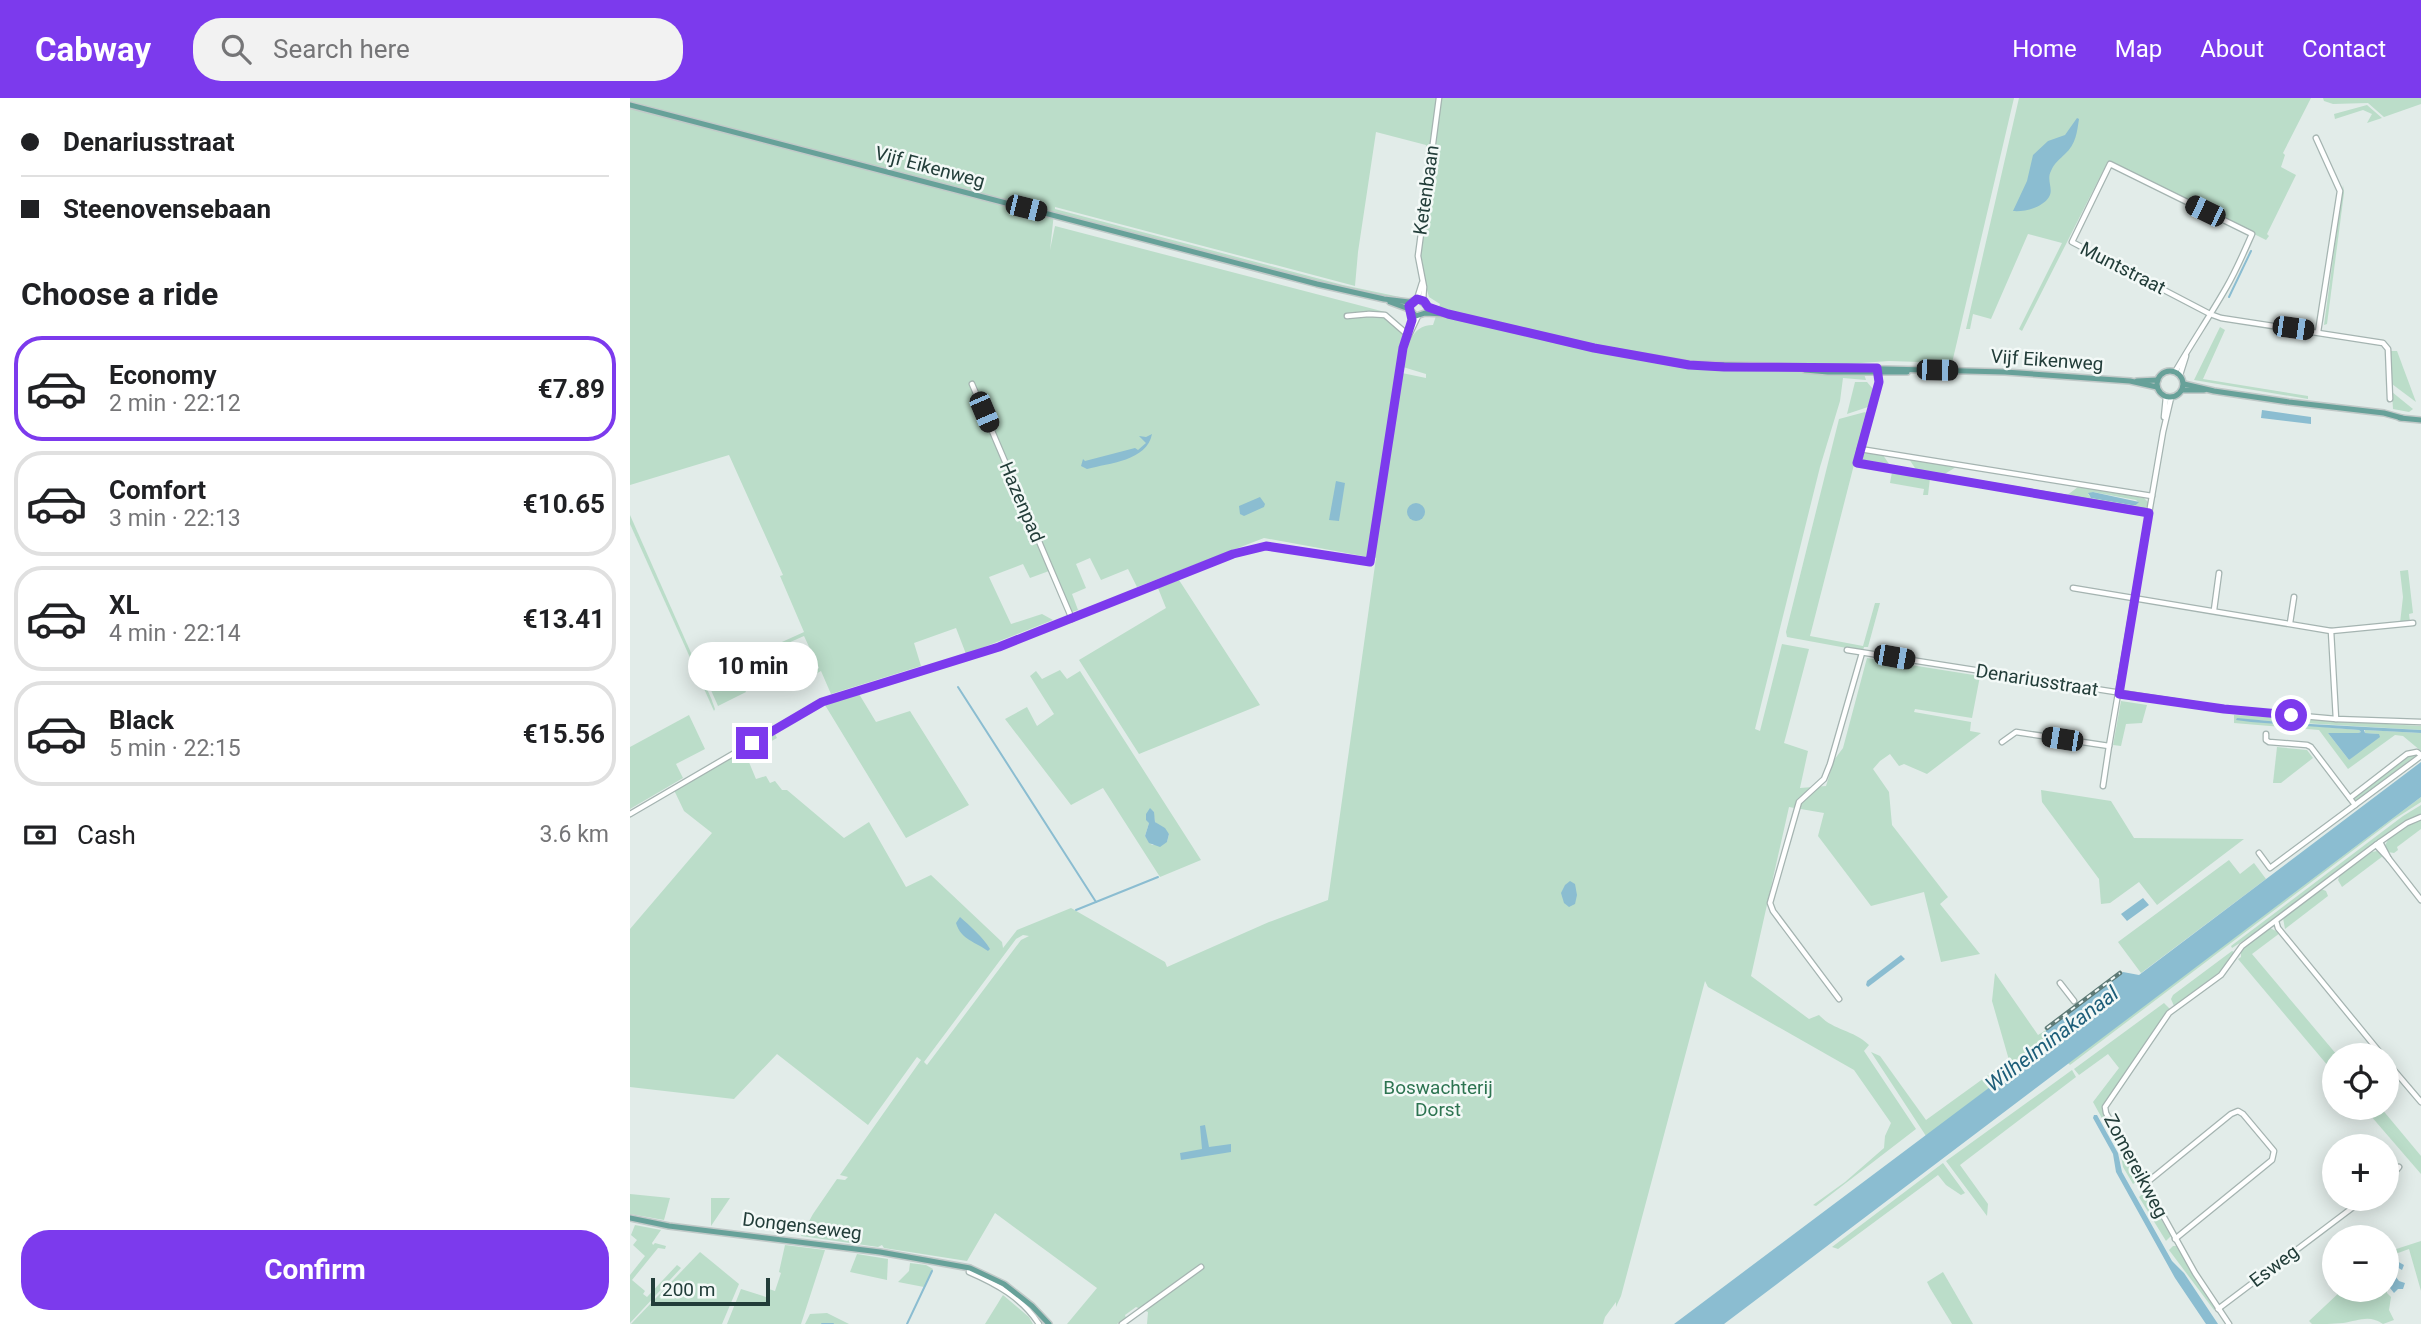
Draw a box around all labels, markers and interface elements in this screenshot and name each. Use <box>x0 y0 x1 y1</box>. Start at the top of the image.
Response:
search box <box>193 18 683 81</box>
text: Cabway <box>35 30 151 69</box>
icon: search <box>217 30 255 68</box>
text: Search here <box>273 34 410 64</box>
text: Home <box>2012 35 2077 63</box>
text: Map <box>2115 35 2162 63</box>
text: About <box>2200 35 2264 63</box>
text: Contact <box>2302 35 2386 63</box>
text: Denariusstraat <box>63 127 235 157</box>
street label: Vijf Eikenweg <box>872 141 988 193</box>
street label: Ketenbaan <box>1408 144 1444 236</box>
car <box>2182 192 2229 230</box>
car <box>1004 193 1049 223</box>
text: Steenovensebaan <box>63 194 271 224</box>
street label: Muntstraat <box>2076 237 2170 299</box>
text: Choose a ride <box>21 275 218 313</box>
car <box>2271 315 2316 341</box>
street label: Vijf Eikenweg <box>1990 345 2104 375</box>
icon: car <box>25 357 88 420</box>
car <box>1916 359 1959 381</box>
text: Economy <box>109 360 216 390</box>
text: €7.89 <box>538 374 605 404</box>
car <box>967 389 1002 435</box>
text: 2 min · 22:12 <box>109 390 241 417</box>
street label: Hazenpad <box>995 458 1049 546</box>
icon: car <box>25 472 88 535</box>
text: Comfort <box>109 475 206 505</box>
text: €10.65 <box>523 489 605 519</box>
text: 3 min · 22:13 <box>109 505 241 532</box>
icon: car <box>25 587 88 650</box>
text: XL <box>109 590 140 620</box>
text: €13.41 <box>523 604 605 634</box>
text: 4 min · 22:14 <box>109 620 241 647</box>
callout: 10 min <box>687 642 817 690</box>
car <box>1872 643 1917 671</box>
text: 10 min <box>717 653 789 680</box>
street label: Denariusstraat <box>1974 659 2100 701</box>
route start <box>2275 699 2307 731</box>
icon: car <box>25 702 88 765</box>
text: Black <box>109 705 174 735</box>
text: €15.56 <box>523 719 605 749</box>
car <box>2040 725 2085 753</box>
route end <box>736 727 768 759</box>
text: 5 min · 22:15 <box>109 735 241 762</box>
icon: cash <box>21 816 59 854</box>
text: Cash <box>77 820 136 850</box>
text: 3.6 km <box>540 821 609 848</box>
water label: Wilhelminakanaal <box>1981 981 2124 1097</box>
map controls <box>2322 1043 2399 1302</box>
button: locate <box>2322 1043 2399 1120</box>
park label: Boswachterij Dorst <box>1383 1076 1493 1121</box>
street label: Zomereikweg <box>2099 1110 2173 1222</box>
button: + <box>2322 1134 2399 1211</box>
street label: Dongenseweg <box>741 1207 863 1245</box>
button: − <box>2322 1225 2399 1302</box>
button: Confirm <box>21 1230 609 1310</box>
street label: Esweg <box>2245 1240 2303 1292</box>
scale bar <box>651 1275 770 1307</box>
text: 200 m <box>662 1278 715 1301</box>

